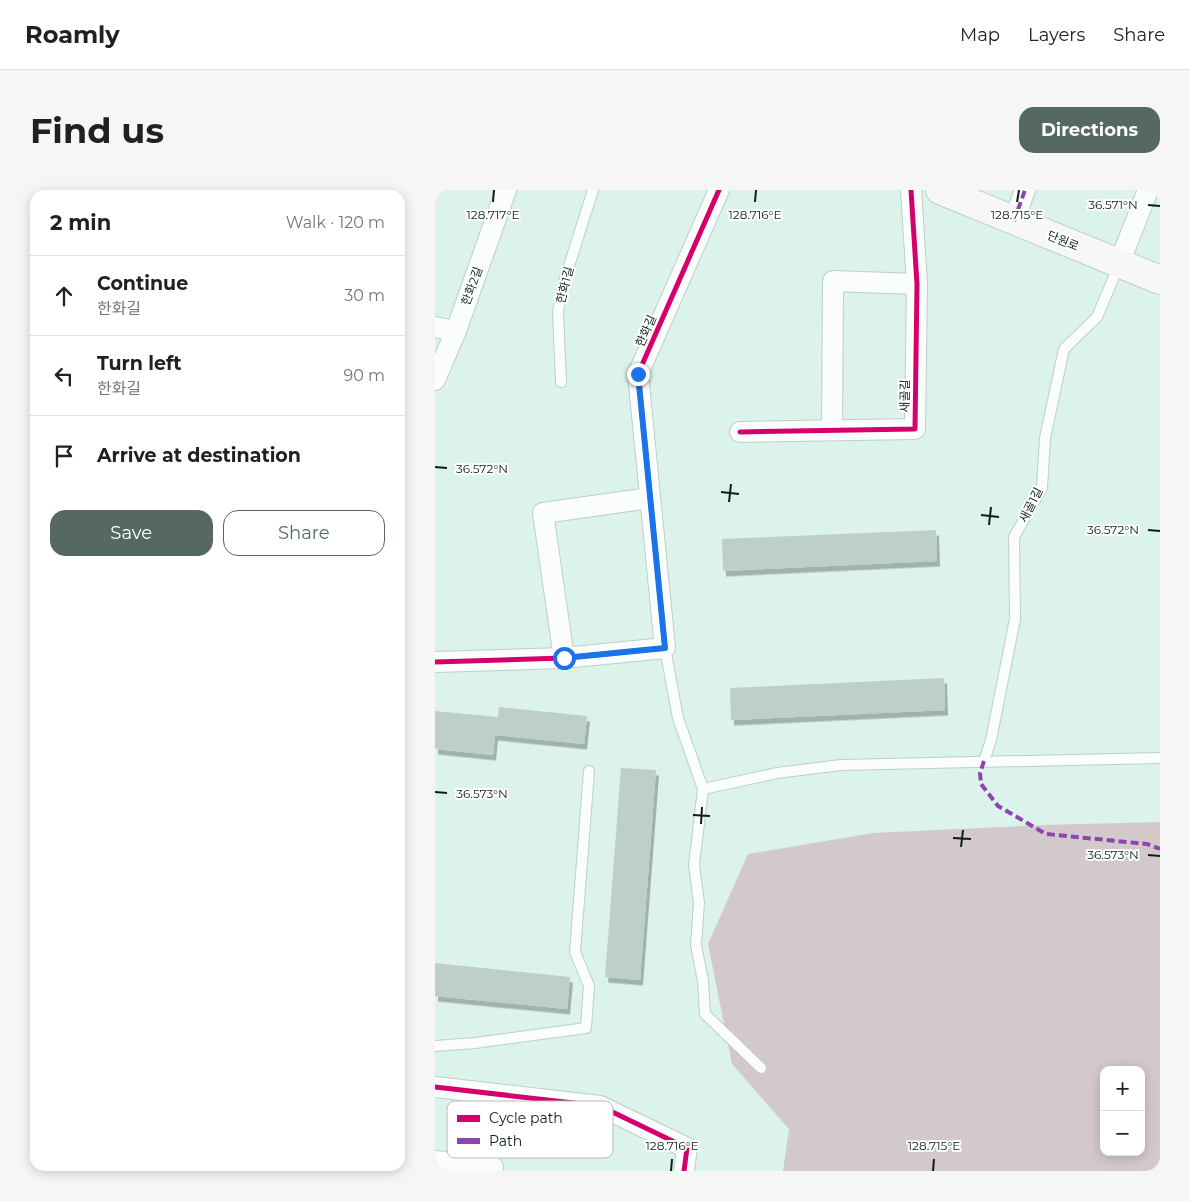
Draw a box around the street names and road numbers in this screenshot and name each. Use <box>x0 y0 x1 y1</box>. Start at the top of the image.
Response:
street label: 단원로 <box>1045 227 1081 254</box>
street label: 한화2길 <box>458 264 485 307</box>
street label: 한화1길 <box>553 265 576 305</box>
street label: 한화길 <box>632 313 659 349</box>
street label: 새골길 <box>897 379 912 413</box>
street label: 새골1길 <box>1015 485 1046 525</box>

